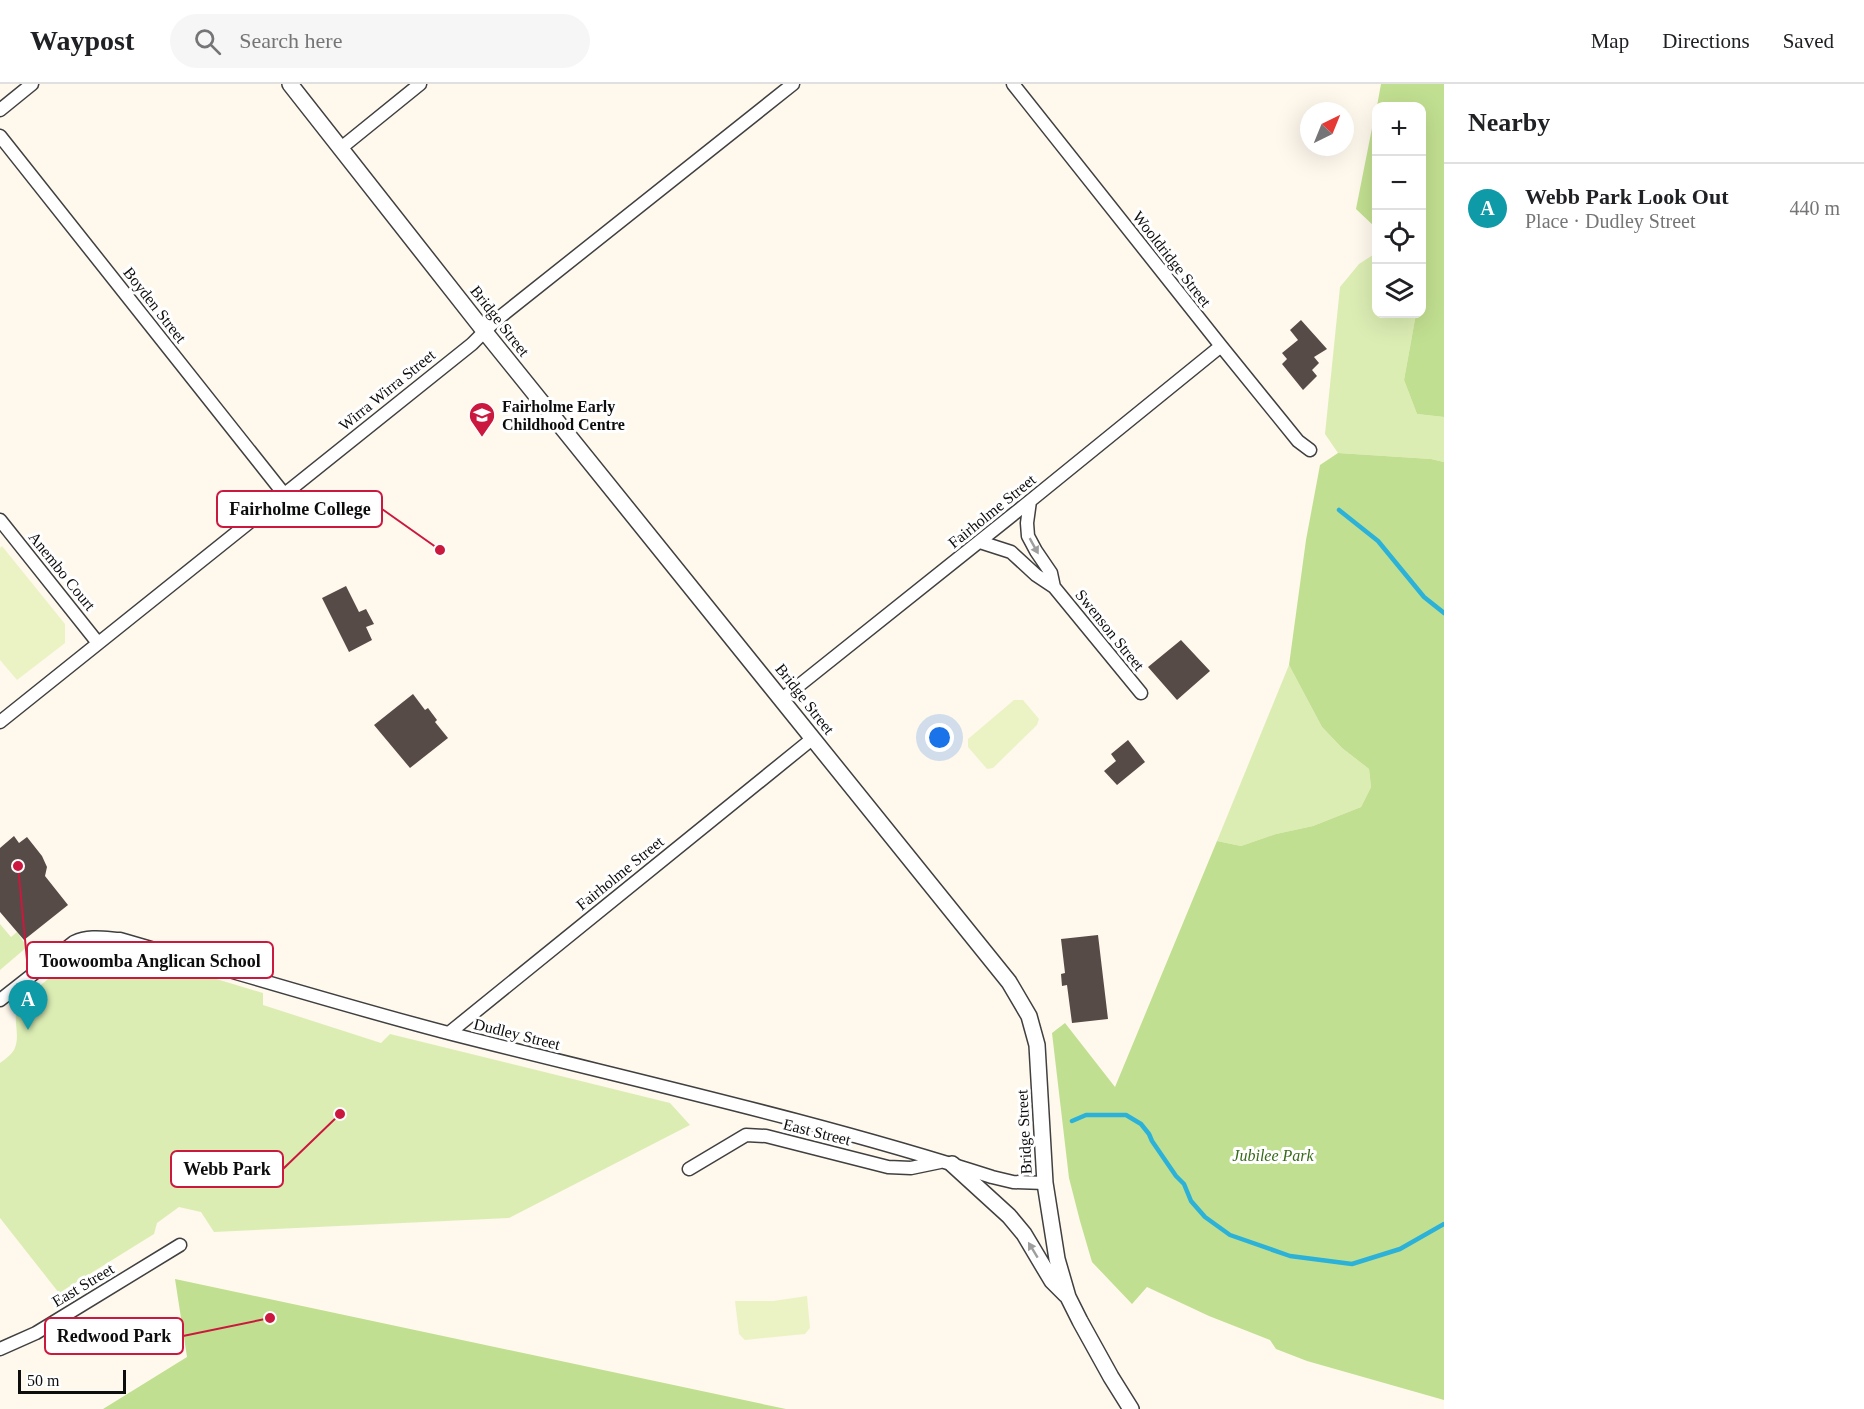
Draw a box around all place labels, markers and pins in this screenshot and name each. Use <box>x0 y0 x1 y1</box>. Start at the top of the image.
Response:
place label: Fairholme Early Childhood Centre <box>502 398 625 433</box>
school or university icon: Fairholme Early Childhood Centre <box>467 400 497 438</box>
callout: Fairholme College <box>217 491 382 527</box>
callout: Toowoomba Anglican School <box>27 942 273 978</box>
pin: A <box>9 980 48 1030</box>
callout: Webb Park <box>171 1151 283 1187</box>
callout: Redwood Park <box>45 1318 183 1354</box>

